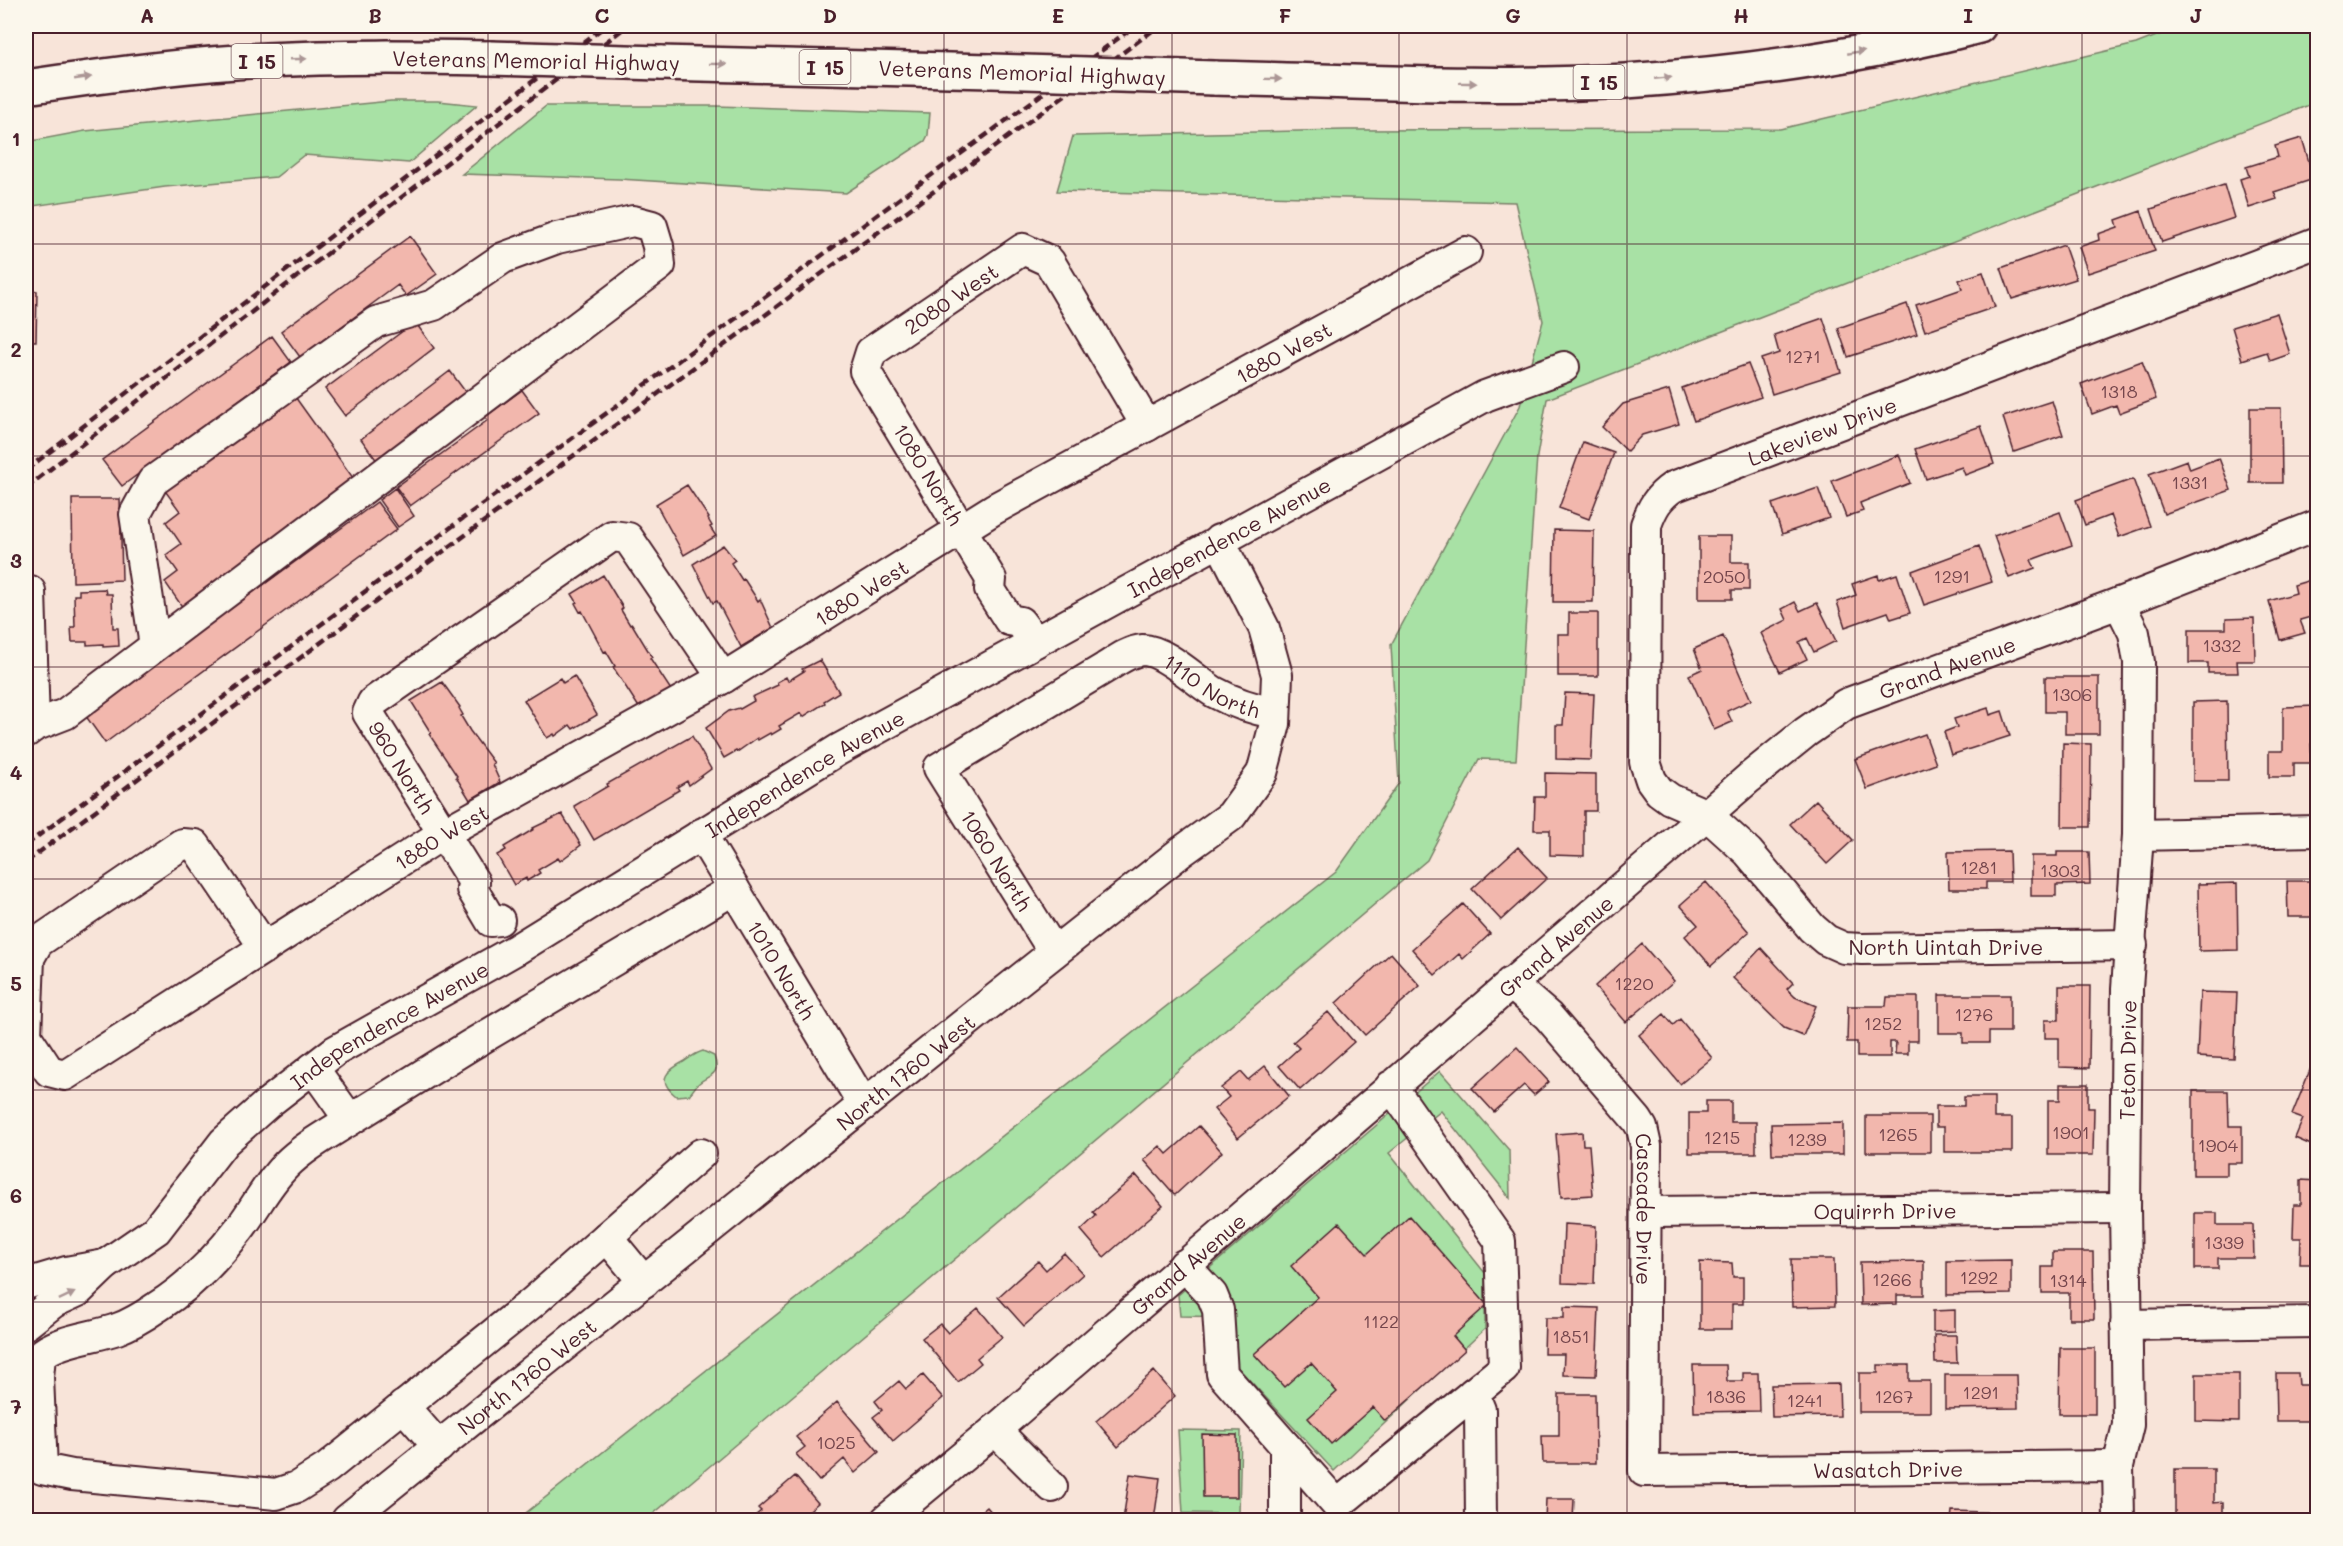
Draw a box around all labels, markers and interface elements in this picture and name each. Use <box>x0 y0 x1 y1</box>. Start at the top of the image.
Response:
text: A <box>140 2 154 28</box>
text: B <box>368 2 382 28</box>
text: C <box>595 2 610 28</box>
text: D <box>823 2 837 28</box>
text: E <box>1052 2 1064 28</box>
text: F <box>1279 2 1292 28</box>
text: G <box>1505 2 1521 28</box>
text: H <box>1733 2 1749 28</box>
text: I <box>1963 2 1973 28</box>
text: J <box>2189 2 2203 28</box>
road number: I 15 <box>232 44 282 78</box>
street label: Veterans Memorial Highway <box>392 44 680 76</box>
one-way arrow <box>1847 47 1866 56</box>
road number: I 15 <box>800 50 850 84</box>
street label: Veterans Memorial Highway <box>878 53 1166 91</box>
one-way arrow <box>289 54 308 63</box>
one-way arrow <box>709 60 728 69</box>
road number: I 15 <box>1574 65 1624 99</box>
one-way arrow <box>1653 73 1672 83</box>
one-way arrow <box>74 74 93 83</box>
one-way arrow <box>1263 74 1282 84</box>
one-way arrow <box>1458 78 1477 88</box>
text: 1 <box>12 125 20 151</box>
street label: 2080 West <box>898 257 1003 340</box>
street label: 1880 West <box>1230 314 1336 389</box>
text: 2 <box>10 336 22 362</box>
house number: 1271 <box>1785 344 1821 368</box>
house number: 1318 <box>2100 379 2138 403</box>
street label: Lakeview Drive <box>1743 390 1900 471</box>
street label: 1080 North <box>888 418 970 530</box>
street label: Independence Avenue <box>1123 470 1335 603</box>
house number: 1331 <box>2171 470 2209 494</box>
text: 3 <box>10 547 22 573</box>
street label: 1880 West <box>809 553 913 631</box>
house number: 2050 <box>1703 564 1745 588</box>
house number: 1291 <box>1934 564 1970 588</box>
street label: Grand Avenue <box>1875 629 2019 704</box>
house number: 1332 <box>2202 633 2242 657</box>
street label: 1110 North <box>1159 647 1263 723</box>
house number: 1306 <box>2052 682 2092 706</box>
street label: Independence Avenue <box>700 703 909 843</box>
street label: 960 North <box>363 716 441 818</box>
text: 4 <box>10 759 23 785</box>
street label: 1880 West <box>389 798 493 875</box>
street label: 1060 North <box>955 804 1039 916</box>
house number: 1281 <box>1960 855 1998 879</box>
house number: 1303 <box>2040 858 2080 882</box>
street label: Grand Avenue <box>1492 888 1618 1003</box>
street label: 1010 North <box>742 915 823 1024</box>
street label: North Uintah Drive <box>1849 933 2043 960</box>
street label: Independence Avenue <box>284 954 493 1095</box>
text: 5 <box>10 970 22 996</box>
house number: 1220 <box>1614 971 1654 995</box>
street label: Teton Drive <box>2112 1000 2142 1120</box>
house number: 1276 <box>1955 1002 1993 1026</box>
street label: North 1760 West <box>830 1007 980 1135</box>
house number: 1252 <box>1864 1011 1902 1035</box>
house number: 1901 <box>2052 1120 2090 1144</box>
house number: 1265 <box>1878 1122 1918 1146</box>
house number: 1215 <box>1704 1125 1740 1149</box>
house number: 1239 <box>1787 1127 1827 1151</box>
street label: Cascade Drive <box>1630 1130 1660 1285</box>
house number: 1904 <box>2198 1133 2239 1157</box>
text: 6 <box>10 1182 22 1208</box>
street label: Oquirrh Drive <box>1813 1196 1957 1224</box>
street label: Grand Avenue <box>1124 1206 1251 1321</box>
house number: 1339 <box>2204 1230 2244 1254</box>
house number: 1292 <box>1960 1265 1998 1289</box>
house number: 1266 <box>1872 1267 1912 1291</box>
house number: 1314 <box>2049 1268 2087 1292</box>
one-way arrow <box>58 1292 75 1301</box>
house number: 1122 <box>1363 1309 1399 1333</box>
street label: North 1760 West <box>451 1312 601 1440</box>
house number: 1851 <box>1552 1324 1590 1348</box>
house number: 1291 <box>1963 1380 1999 1404</box>
house number: 1836 <box>1706 1384 1746 1408</box>
house number: 1267 <box>1875 1384 1913 1408</box>
house number: 1241 <box>1787 1388 1823 1412</box>
text: 7 <box>10 1393 22 1419</box>
house number: 1025 <box>816 1430 856 1454</box>
street label: Wasatch Drive <box>1812 1454 1963 1483</box>

